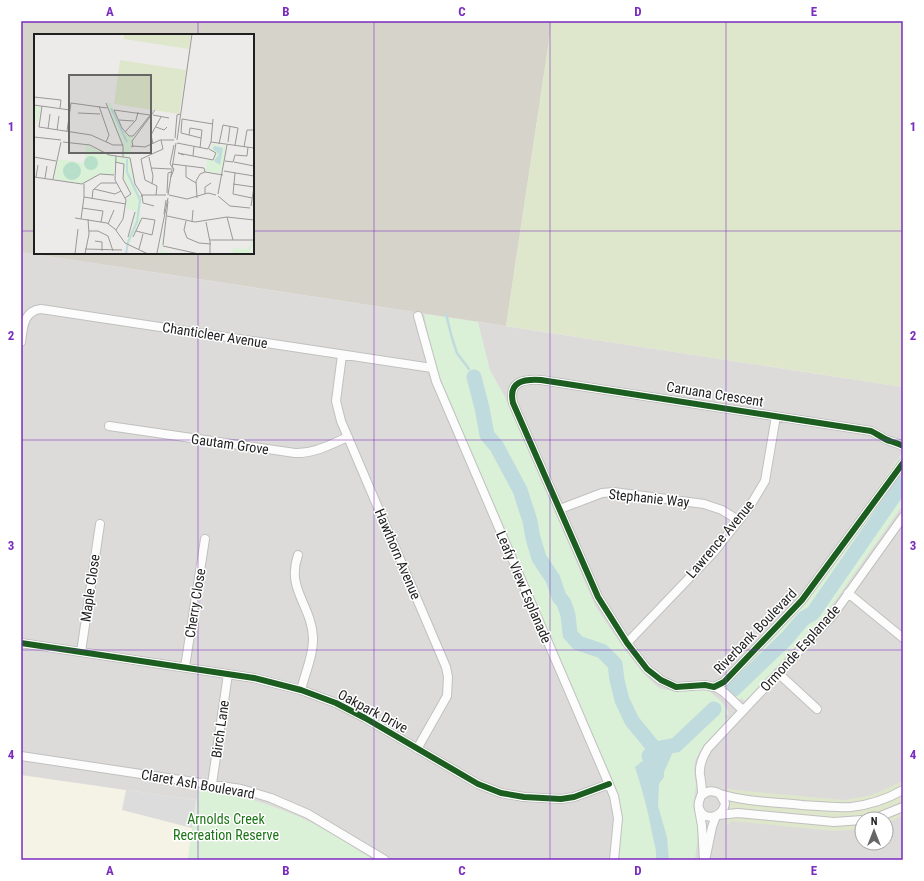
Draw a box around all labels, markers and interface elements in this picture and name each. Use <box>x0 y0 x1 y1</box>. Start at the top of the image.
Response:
text: A <box>106 4 114 19</box>
text: B <box>282 4 290 19</box>
text: C <box>458 4 466 19</box>
text: D <box>634 4 642 19</box>
text: E <box>811 4 818 19</box>
inset map <box>34 34 254 254</box>
text: 1 <box>8 119 14 134</box>
text: 1 <box>910 119 916 134</box>
street label: Chanticleer Avenue <box>161 319 269 351</box>
text: 2 <box>8 328 15 343</box>
text: 2 <box>910 328 917 343</box>
street label: Caruana Crescent <box>665 378 765 410</box>
street label: Gautam Grove <box>190 431 270 457</box>
street label: Stephanie Way <box>608 486 690 510</box>
street label: Lawrence Avenue <box>683 497 757 581</box>
street label: Hawthorn Avenue <box>372 506 424 602</box>
street label: Leafy View Esplanade <box>493 528 555 646</box>
text: 3 <box>8 538 14 553</box>
text: 3 <box>910 538 916 553</box>
street label: Maple Close <box>77 553 103 623</box>
street label: Cherry Close <box>182 567 208 639</box>
street label: Riverbank Boulevard <box>710 585 800 677</box>
street label: Ormonde Esplanade <box>757 601 843 695</box>
street label: Oakpark Drive <box>335 686 411 736</box>
street label: Birch Lane <box>208 699 232 759</box>
text: 4 <box>8 747 15 762</box>
text: 4 <box>910 747 917 762</box>
street label: Claret Ash Boulevard <box>140 766 256 802</box>
park label: Arnolds Creek Recreation Reserve <box>173 811 279 843</box>
north arrow <box>854 811 894 851</box>
text: N <box>871 815 878 828</box>
text: A <box>106 863 114 878</box>
text: B <box>282 863 290 878</box>
text: C <box>458 863 466 878</box>
text: D <box>634 863 642 878</box>
text: E <box>811 863 818 878</box>

